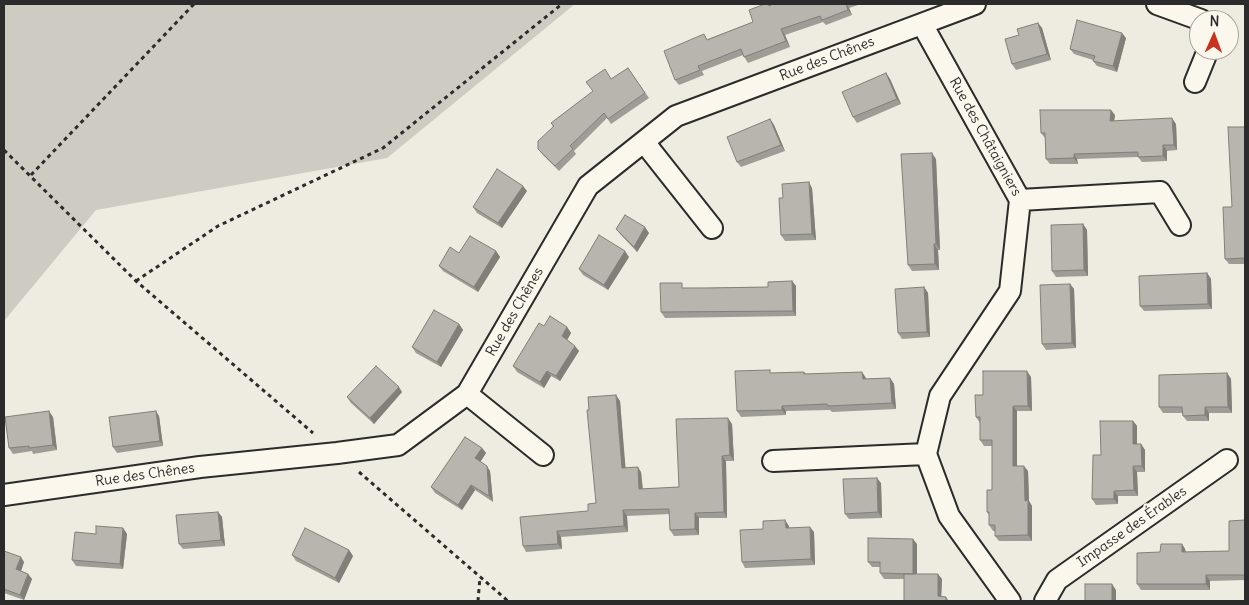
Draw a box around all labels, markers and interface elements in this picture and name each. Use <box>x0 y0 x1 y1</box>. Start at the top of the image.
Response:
north arrow <box>1189 10 1239 60</box>
text: N <box>1209 12 1220 30</box>
street label: Rue des Chênes <box>777 33 877 85</box>
street label: Rue des Châtaigniers <box>945 75 1025 199</box>
street label: Rue des Chênes <box>483 264 547 360</box>
street label: Rue des Chênes <box>94 460 196 490</box>
street label: Impasse des Érables <box>1074 483 1190 571</box>

